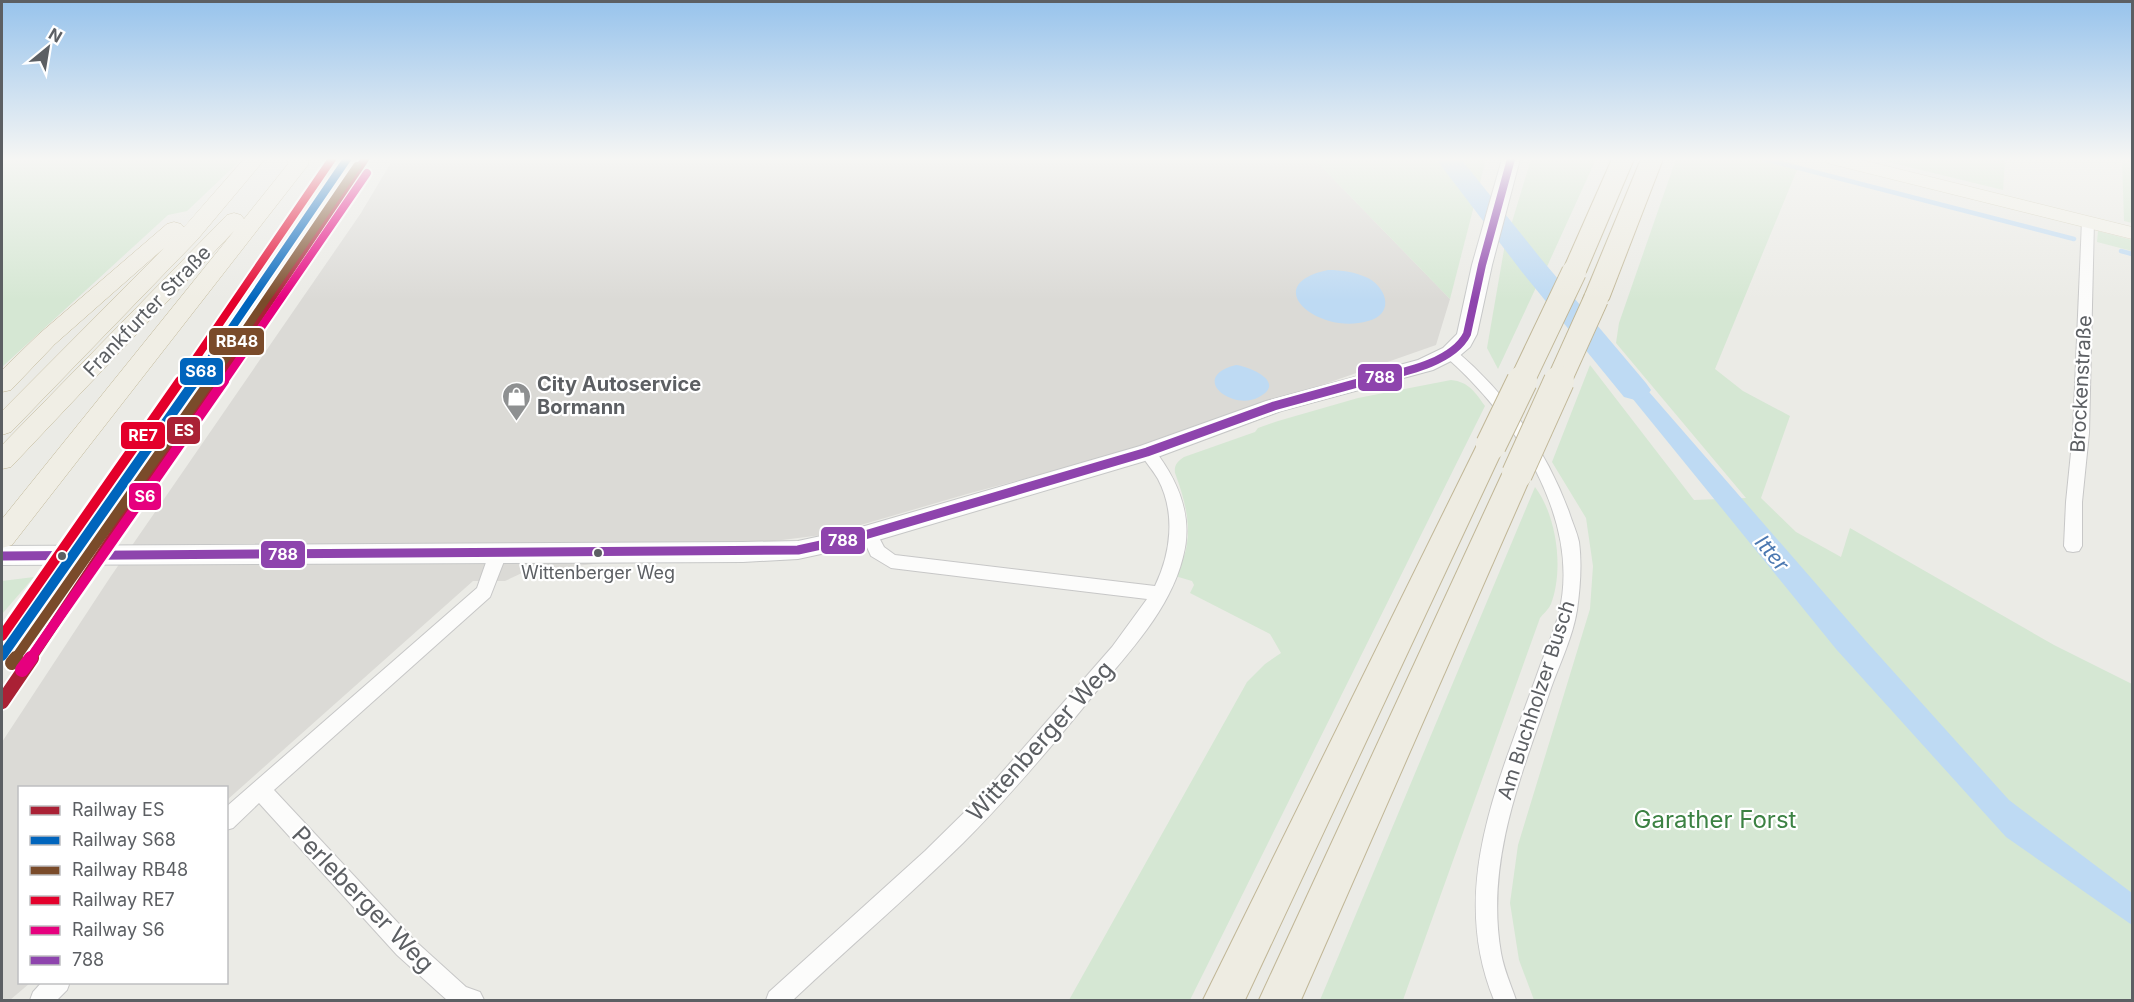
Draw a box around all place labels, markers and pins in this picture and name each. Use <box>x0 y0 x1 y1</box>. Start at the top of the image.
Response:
place label: City Autoservice Bormann <box>537 372 701 419</box>
shop icon: City Autoservice Bormann <box>500 380 532 422</box>
marker: Wittenberger Weg <box>592 547 604 559</box>
unlabelled marker <box>56 550 68 562</box>
place label: Wittenberger Weg <box>521 562 675 583</box>

